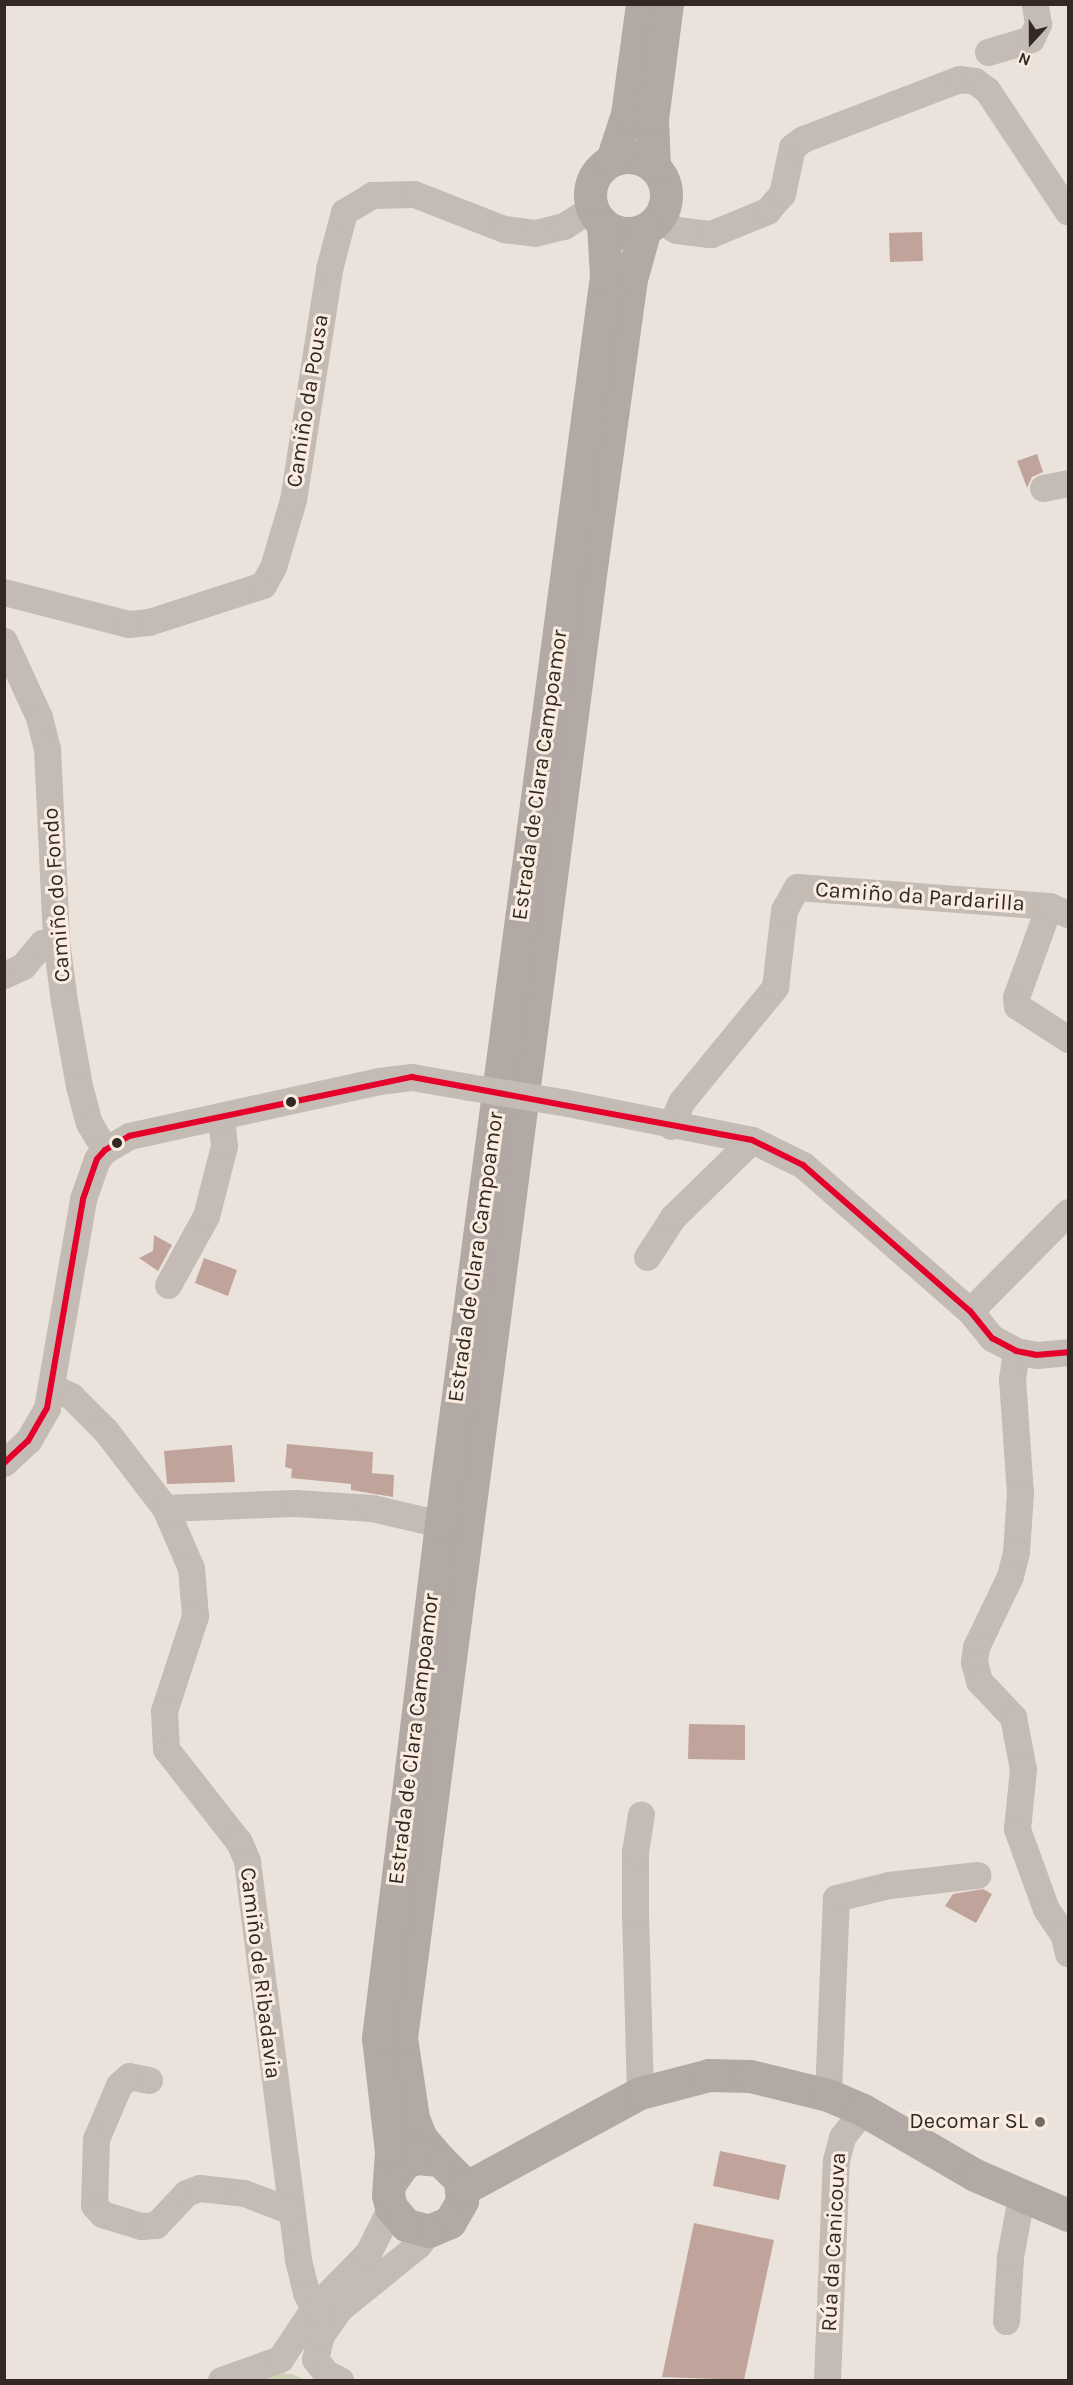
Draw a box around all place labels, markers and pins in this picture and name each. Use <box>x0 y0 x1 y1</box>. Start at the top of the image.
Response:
unlabelled marker <box>285 1096 297 1108</box>
unlabelled marker <box>111 1137 123 1149</box>
place label: Decomar SL <box>909 2109 1028 2135</box>
marker: Decomar SL <box>1033 2115 1047 2129</box>

